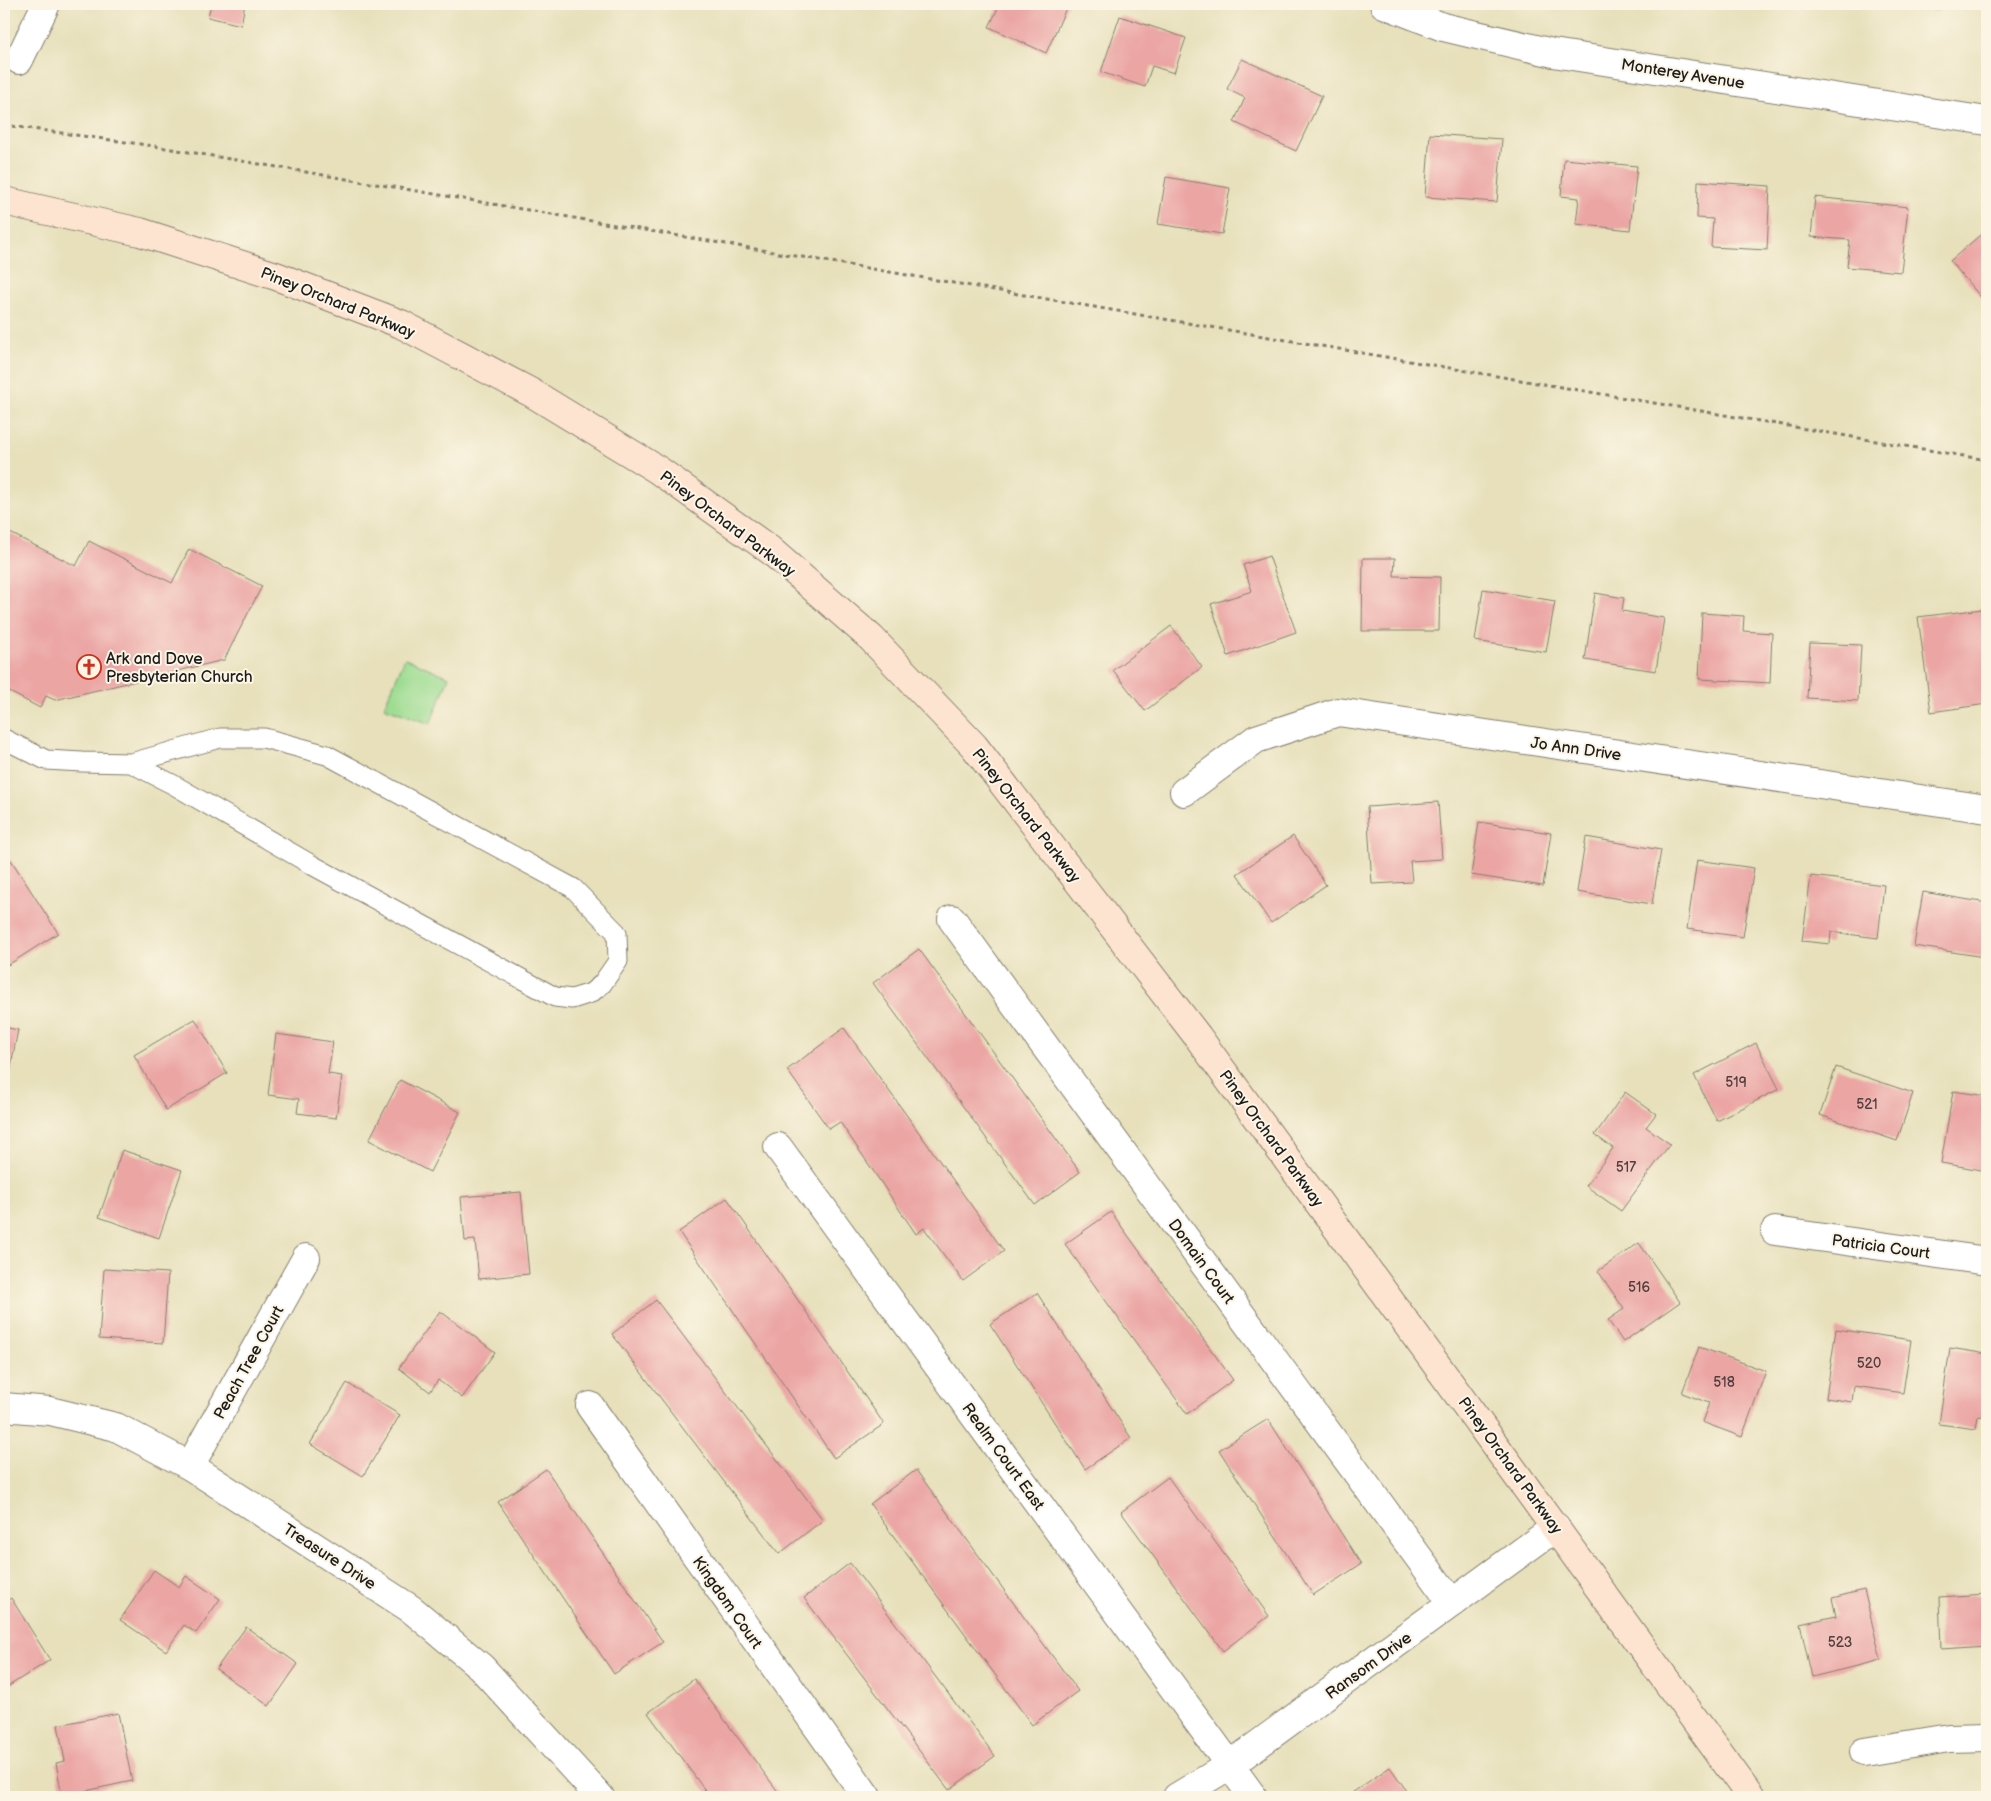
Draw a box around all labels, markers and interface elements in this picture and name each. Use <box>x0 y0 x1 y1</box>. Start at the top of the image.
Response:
street label: Monterey Avenue <box>1620 55 1746 94</box>
street label: Piney Orchard Parkway <box>258 264 418 343</box>
street label: Piney Orchard Parkway <box>656 467 799 582</box>
place label: Ark and Dove Presbyterian Church <box>106 650 253 687</box>
church icon: Ark and Dove Presbyterian Church <box>76 654 102 680</box>
street label: Jo Ann Drive <box>1529 734 1623 765</box>
street label: Piney Orchard Parkway <box>968 745 1084 887</box>
street label: Piney Orchard Parkway <box>1215 1067 1327 1212</box>
house number: 519 <box>1725 1074 1747 1091</box>
house number: 521 <box>1856 1096 1878 1113</box>
house number: 517 <box>1616 1159 1636 1176</box>
street label: Domain Court <box>1164 1216 1238 1308</box>
street label: Patricia Court <box>1831 1231 1931 1264</box>
house number: 516 <box>1628 1279 1650 1296</box>
street label: Peach Tree Court <box>210 1303 288 1423</box>
house number: 520 <box>1857 1355 1881 1372</box>
house number: 518 <box>1713 1374 1735 1391</box>
street label: Piney Orchard Parkway <box>1454 1394 1566 1539</box>
street label: Realm Court East <box>958 1400 1048 1514</box>
street label: Treasure Drive <box>279 1520 379 1595</box>
street label: Kingdom Court <box>688 1553 766 1653</box>
street label: Ransom Drive <box>1322 1628 1416 1704</box>
house number: 523 <box>1828 1634 1852 1651</box>

